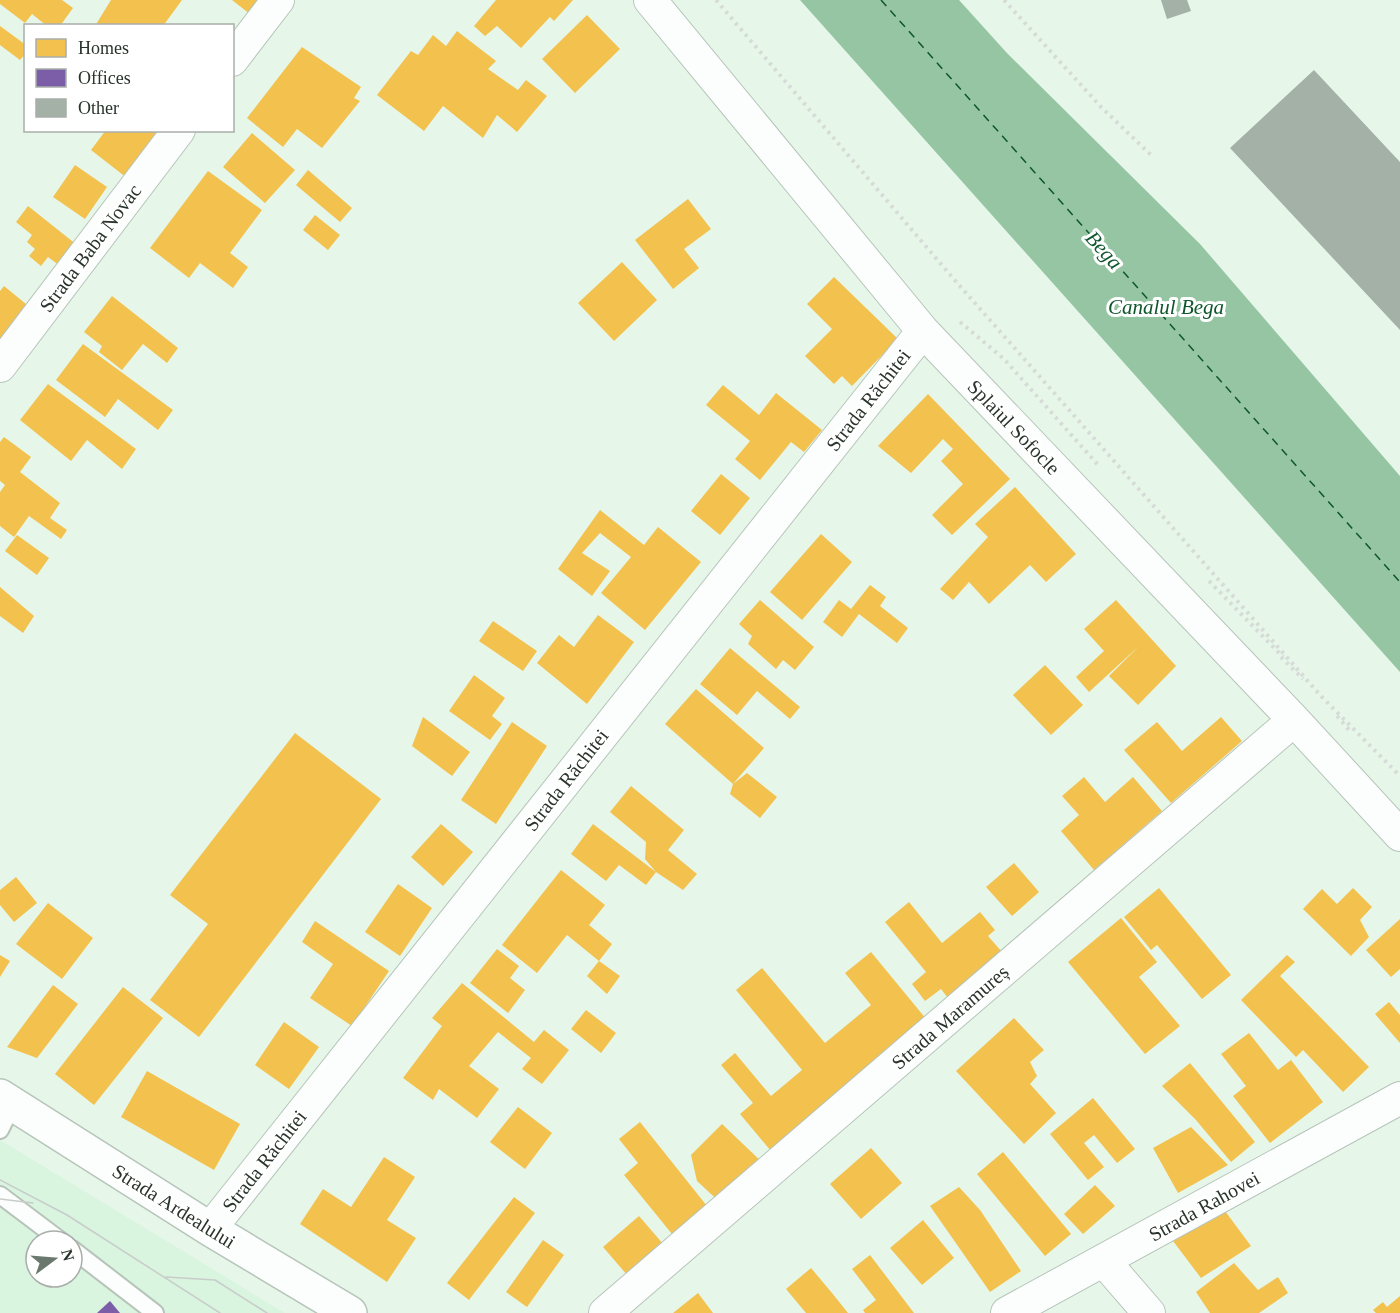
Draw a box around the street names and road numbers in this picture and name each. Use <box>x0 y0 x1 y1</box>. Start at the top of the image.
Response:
street label: Strada Baba Novac <box>35 180 145 316</box>
street label: Strada Răchitei <box>822 345 915 455</box>
street label: Splaiul Sofocle <box>963 375 1065 480</box>
street label: Strada Răchitei <box>520 725 613 835</box>
street label: Strada Maramureș <box>887 960 1014 1074</box>
street label: Strada Răchitei <box>218 1106 311 1216</box>
street label: Strada Ardealului <box>109 1159 240 1253</box>
street label: Strada Rahovei <box>1145 1166 1263 1245</box>

